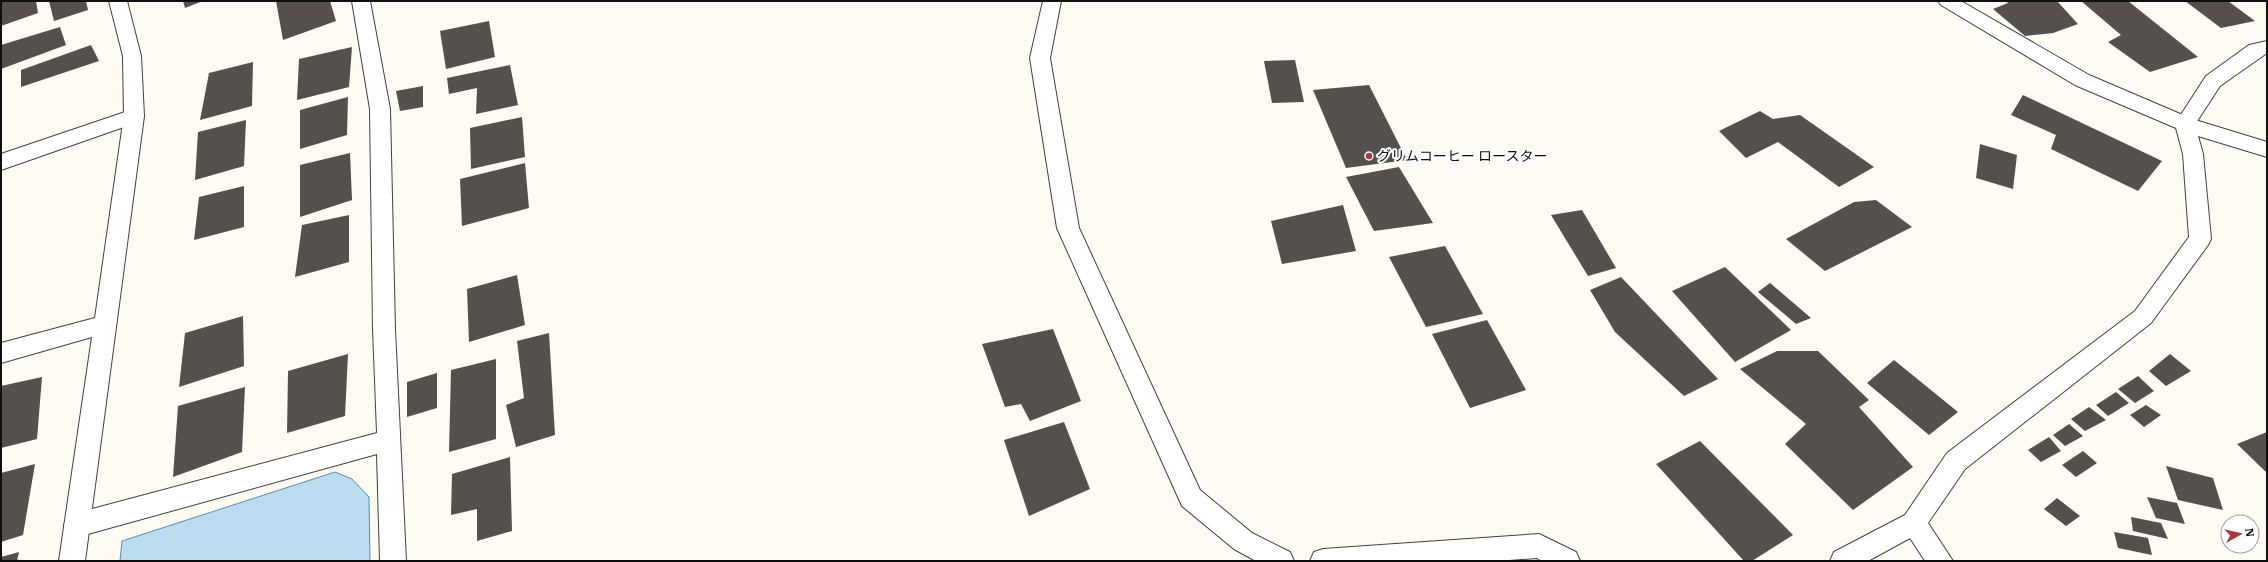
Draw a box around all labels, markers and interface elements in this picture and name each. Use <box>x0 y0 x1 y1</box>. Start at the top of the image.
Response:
place label: グリムコーヒー ロースター <box>1377 147 1548 165</box>
marker: グリムコーヒー ロースター <box>1364 151 1374 161</box>
north arrow <box>2220 514 2260 554</box>
text: N <box>2242 527 2257 538</box>

